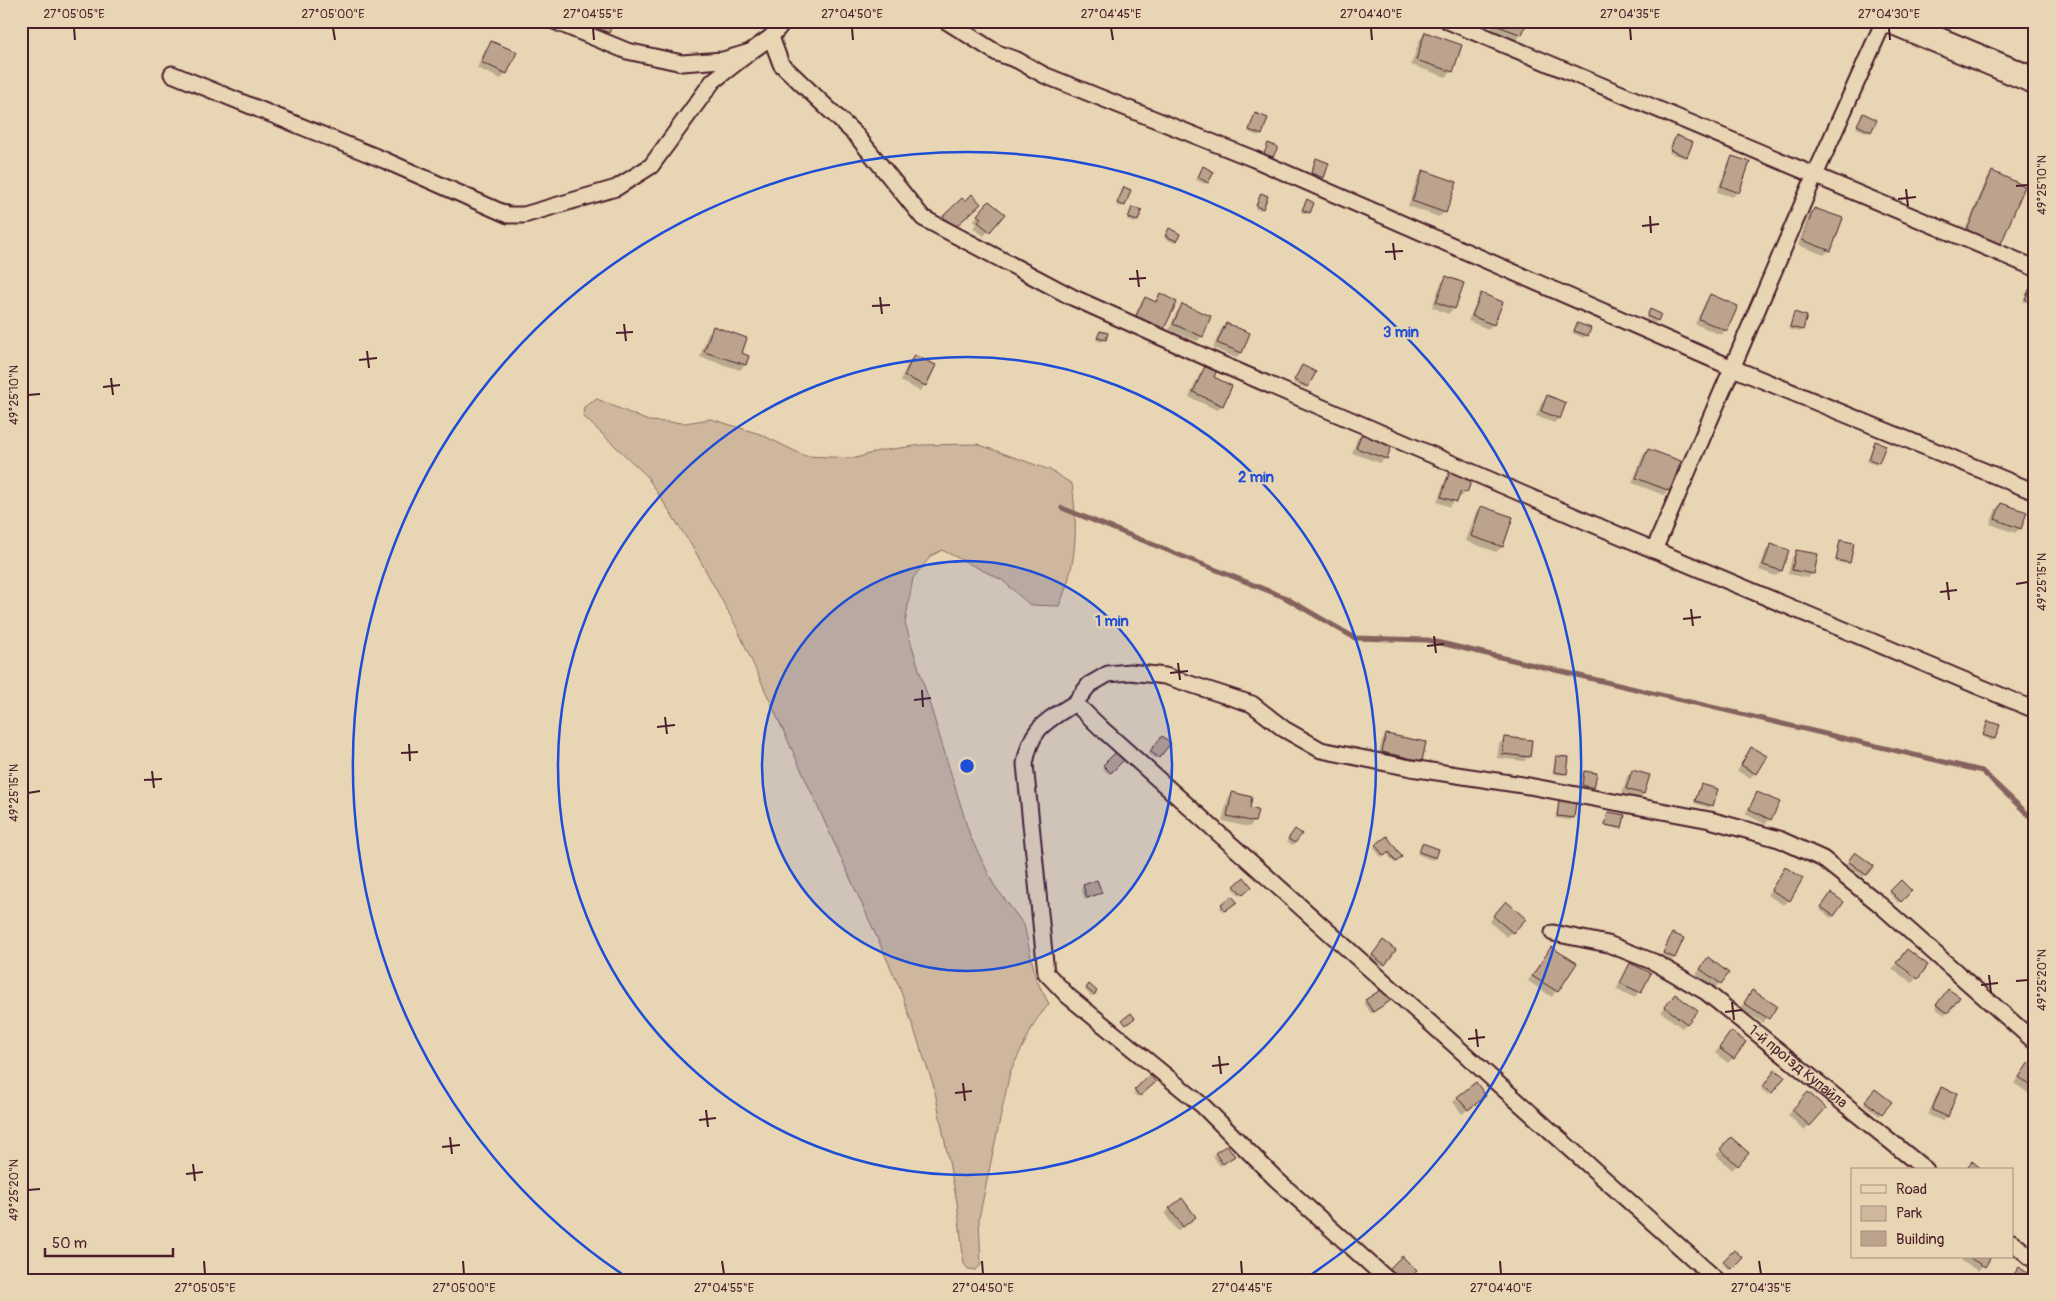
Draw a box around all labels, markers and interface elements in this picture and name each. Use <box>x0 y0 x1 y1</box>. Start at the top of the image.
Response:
text: 27°05'05"E <box>43 7 105 22</box>
text: 27°05'00"E <box>302 7 364 22</box>
text: 27°04'55"E <box>563 7 623 22</box>
text: 27°04'50"E <box>821 7 883 22</box>
text: 27°04'45"E <box>1081 7 1141 22</box>
text: 27°04'40"E <box>1340 7 1402 22</box>
text: 27°04'35"E <box>1600 7 1660 22</box>
text: 27°04'30"E <box>1858 7 1920 22</box>
text: 49°25'10"N <box>2035 155 2050 215</box>
text: 3 min <box>1383 323 1419 342</box>
text: 49°25'10"N <box>7 365 22 425</box>
text: 2 min <box>1238 468 1274 487</box>
text: 49°25'15"N <box>2035 553 2050 611</box>
text: 1 min <box>1095 612 1129 631</box>
centre of rings <box>958 757 976 775</box>
text: 49°25'15"N <box>7 764 22 822</box>
text: 49°25'20"N <box>2035 949 2050 1011</box>
street label: 1-й проїзд Купайла <box>1744 1021 1851 1113</box>
text: 49°25'20"N <box>7 1159 22 1221</box>
legend <box>1851 1168 2014 1258</box>
text: Road <box>1896 1180 1927 1199</box>
text: Park <box>1896 1204 1923 1223</box>
scale bar <box>45 1226 172 1258</box>
text: Building <box>1896 1230 1944 1249</box>
text: 50 m <box>52 1234 87 1253</box>
text: 27°05'05"E <box>174 1281 236 1296</box>
text: 27°05'00"E <box>433 1281 495 1296</box>
text: 27°04'55"E <box>694 1281 754 1296</box>
text: 27°04'50"E <box>952 1281 1014 1296</box>
text: 27°04'45"E <box>1212 1281 1272 1296</box>
text: 27°04'40"E <box>1470 1281 1532 1296</box>
text: 27°04'35"E <box>1731 1281 1791 1296</box>

